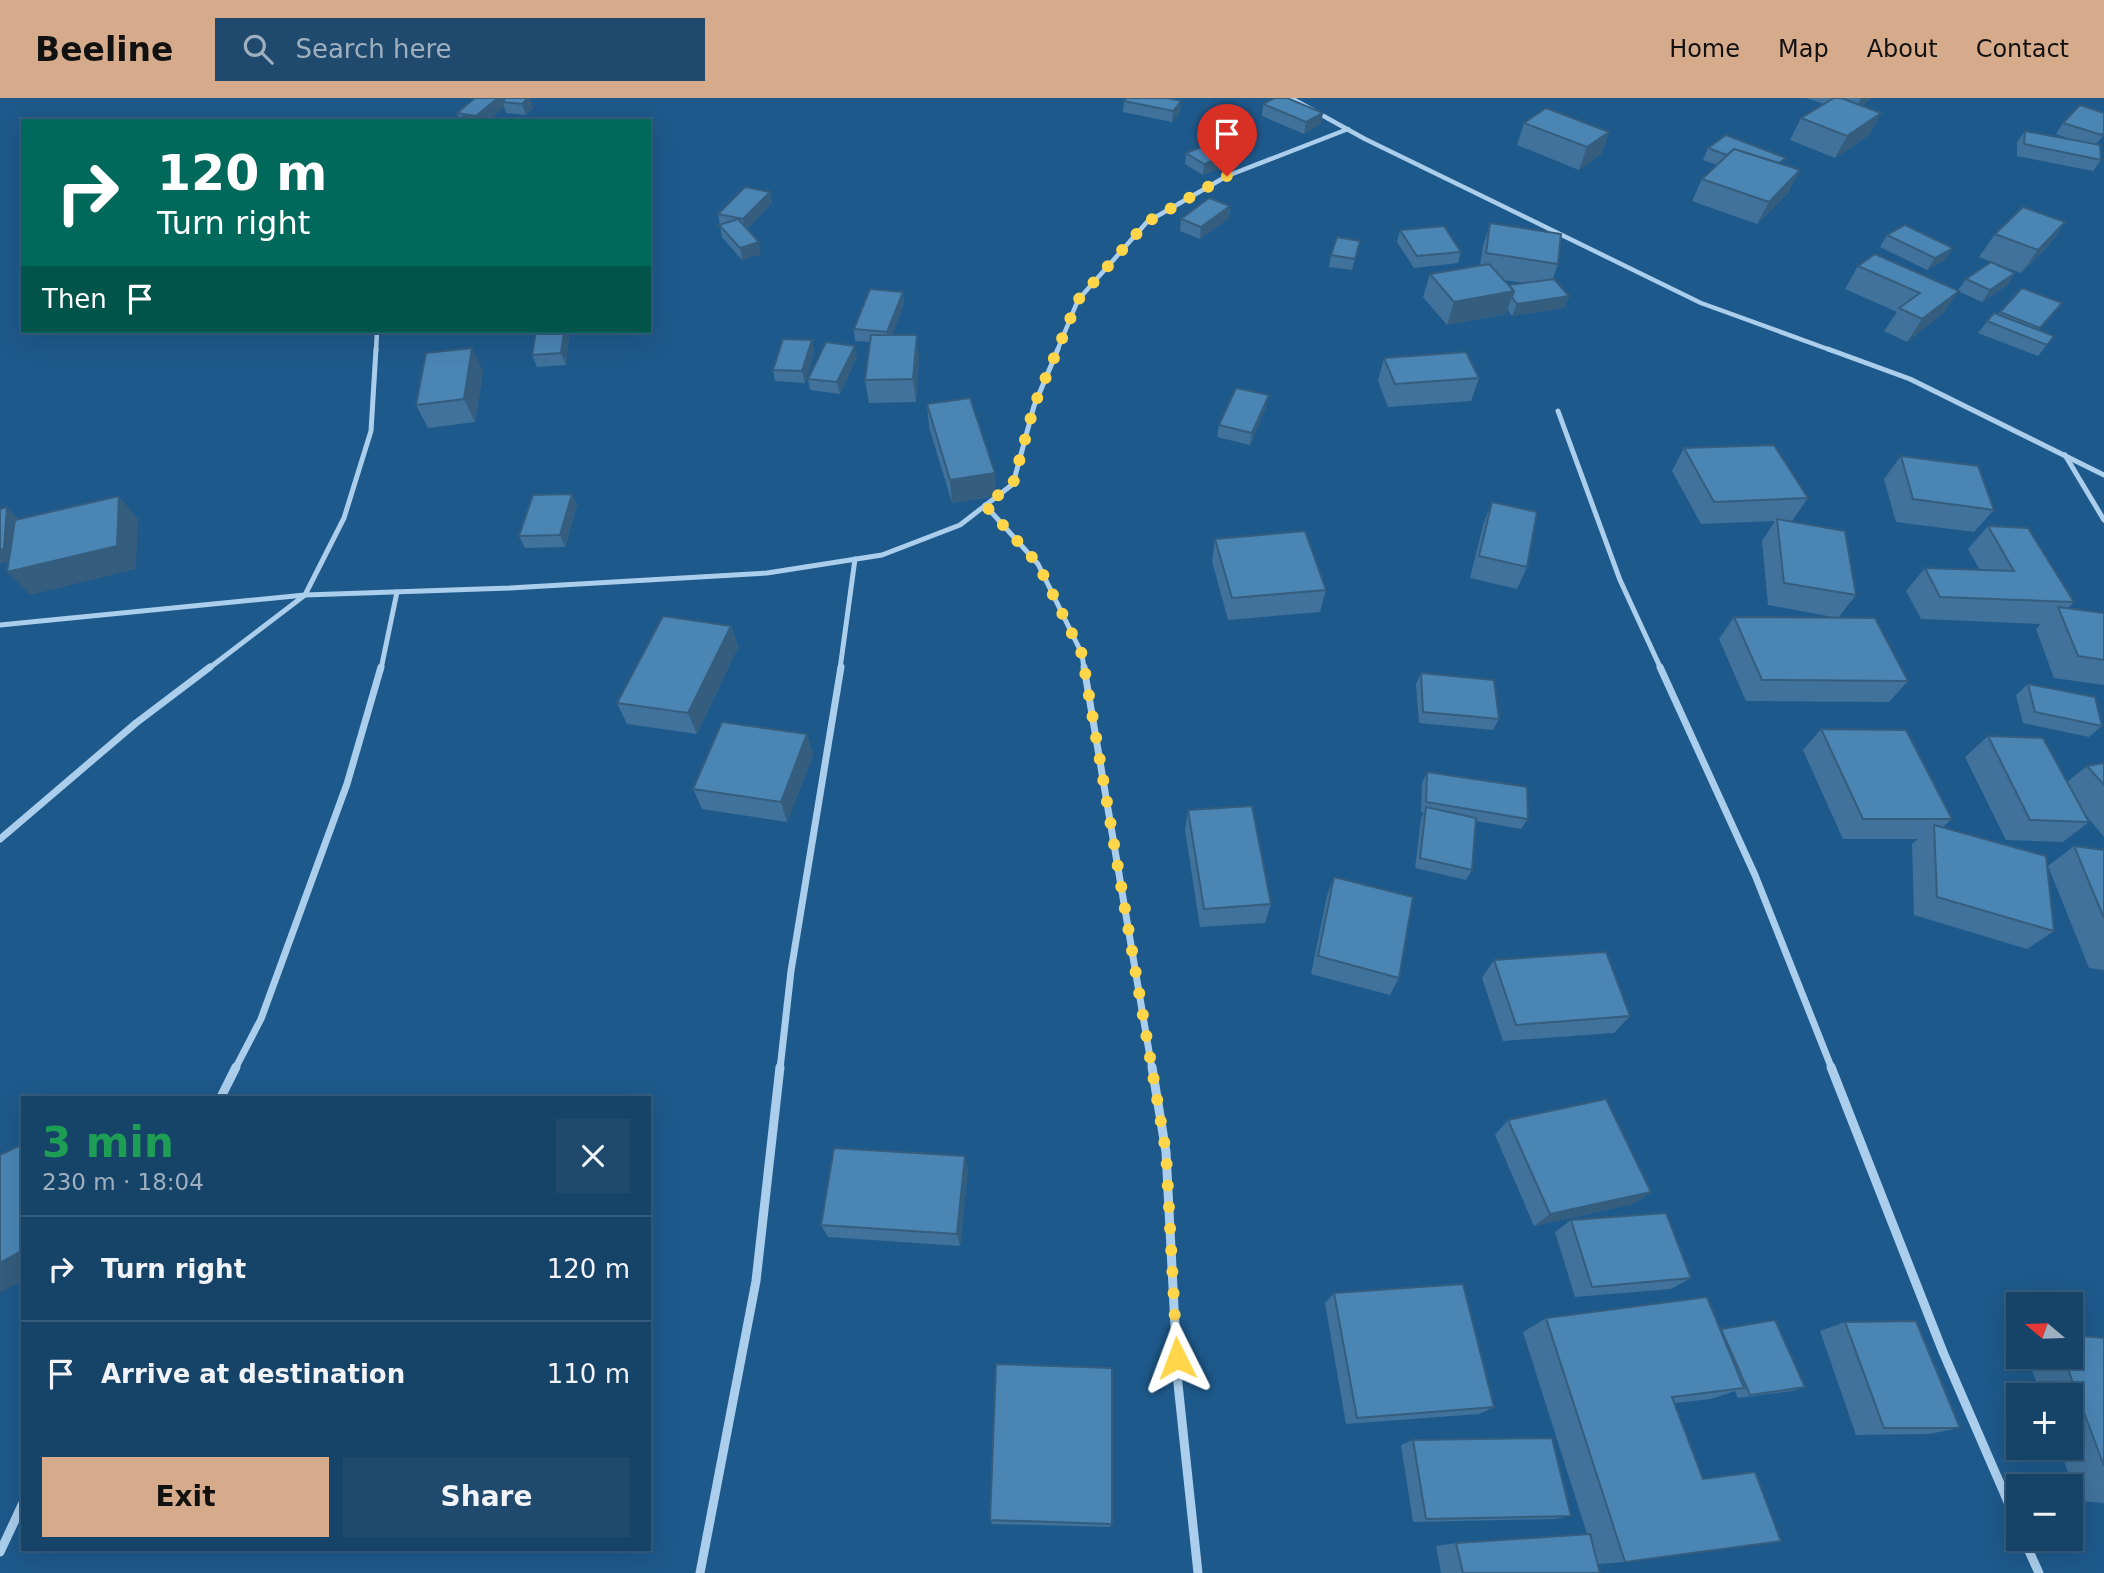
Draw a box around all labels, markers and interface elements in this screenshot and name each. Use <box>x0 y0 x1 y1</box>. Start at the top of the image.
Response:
search box <box>215 18 705 81</box>
text: Beeline <box>35 30 173 69</box>
icon: search <box>239 30 277 68</box>
text: Search here <box>295 34 452 64</box>
text: Home <box>1669 35 1740 63</box>
text: Map <box>1778 35 1829 63</box>
text: About <box>1867 35 1938 63</box>
text: Contact <box>1976 35 2069 63</box>
pin <box>1197 104 1257 176</box>
icon: arrive <box>1208 115 1246 153</box>
text: 120 m <box>157 145 327 202</box>
icon: right <box>42 147 133 238</box>
text: Turn right <box>157 204 310 242</box>
icon: arrive <box>121 280 159 318</box>
text: Then <box>42 284 107 314</box>
text: 3 min <box>42 1118 174 1167</box>
button: close <box>556 1119 630 1193</box>
text: 230 m · 18:04 <box>42 1169 204 1195</box>
icon: right <box>42 1250 80 1288</box>
text: Turn right <box>101 1254 246 1284</box>
text: 120 m <box>547 1254 630 1284</box>
north arrow <box>2006 1292 2082 1368</box>
map controls <box>2006 1292 2083 1551</box>
position arrow <box>1140 1321 1214 1395</box>
icon: arrive <box>42 1355 80 1393</box>
text: Arrive at destination <box>101 1359 405 1389</box>
text: 110 m <box>547 1359 630 1389</box>
button: + <box>2006 1383 2083 1460</box>
button: Exit <box>42 1457 329 1537</box>
button: Share <box>343 1457 630 1537</box>
button: − <box>2006 1474 2083 1551</box>

